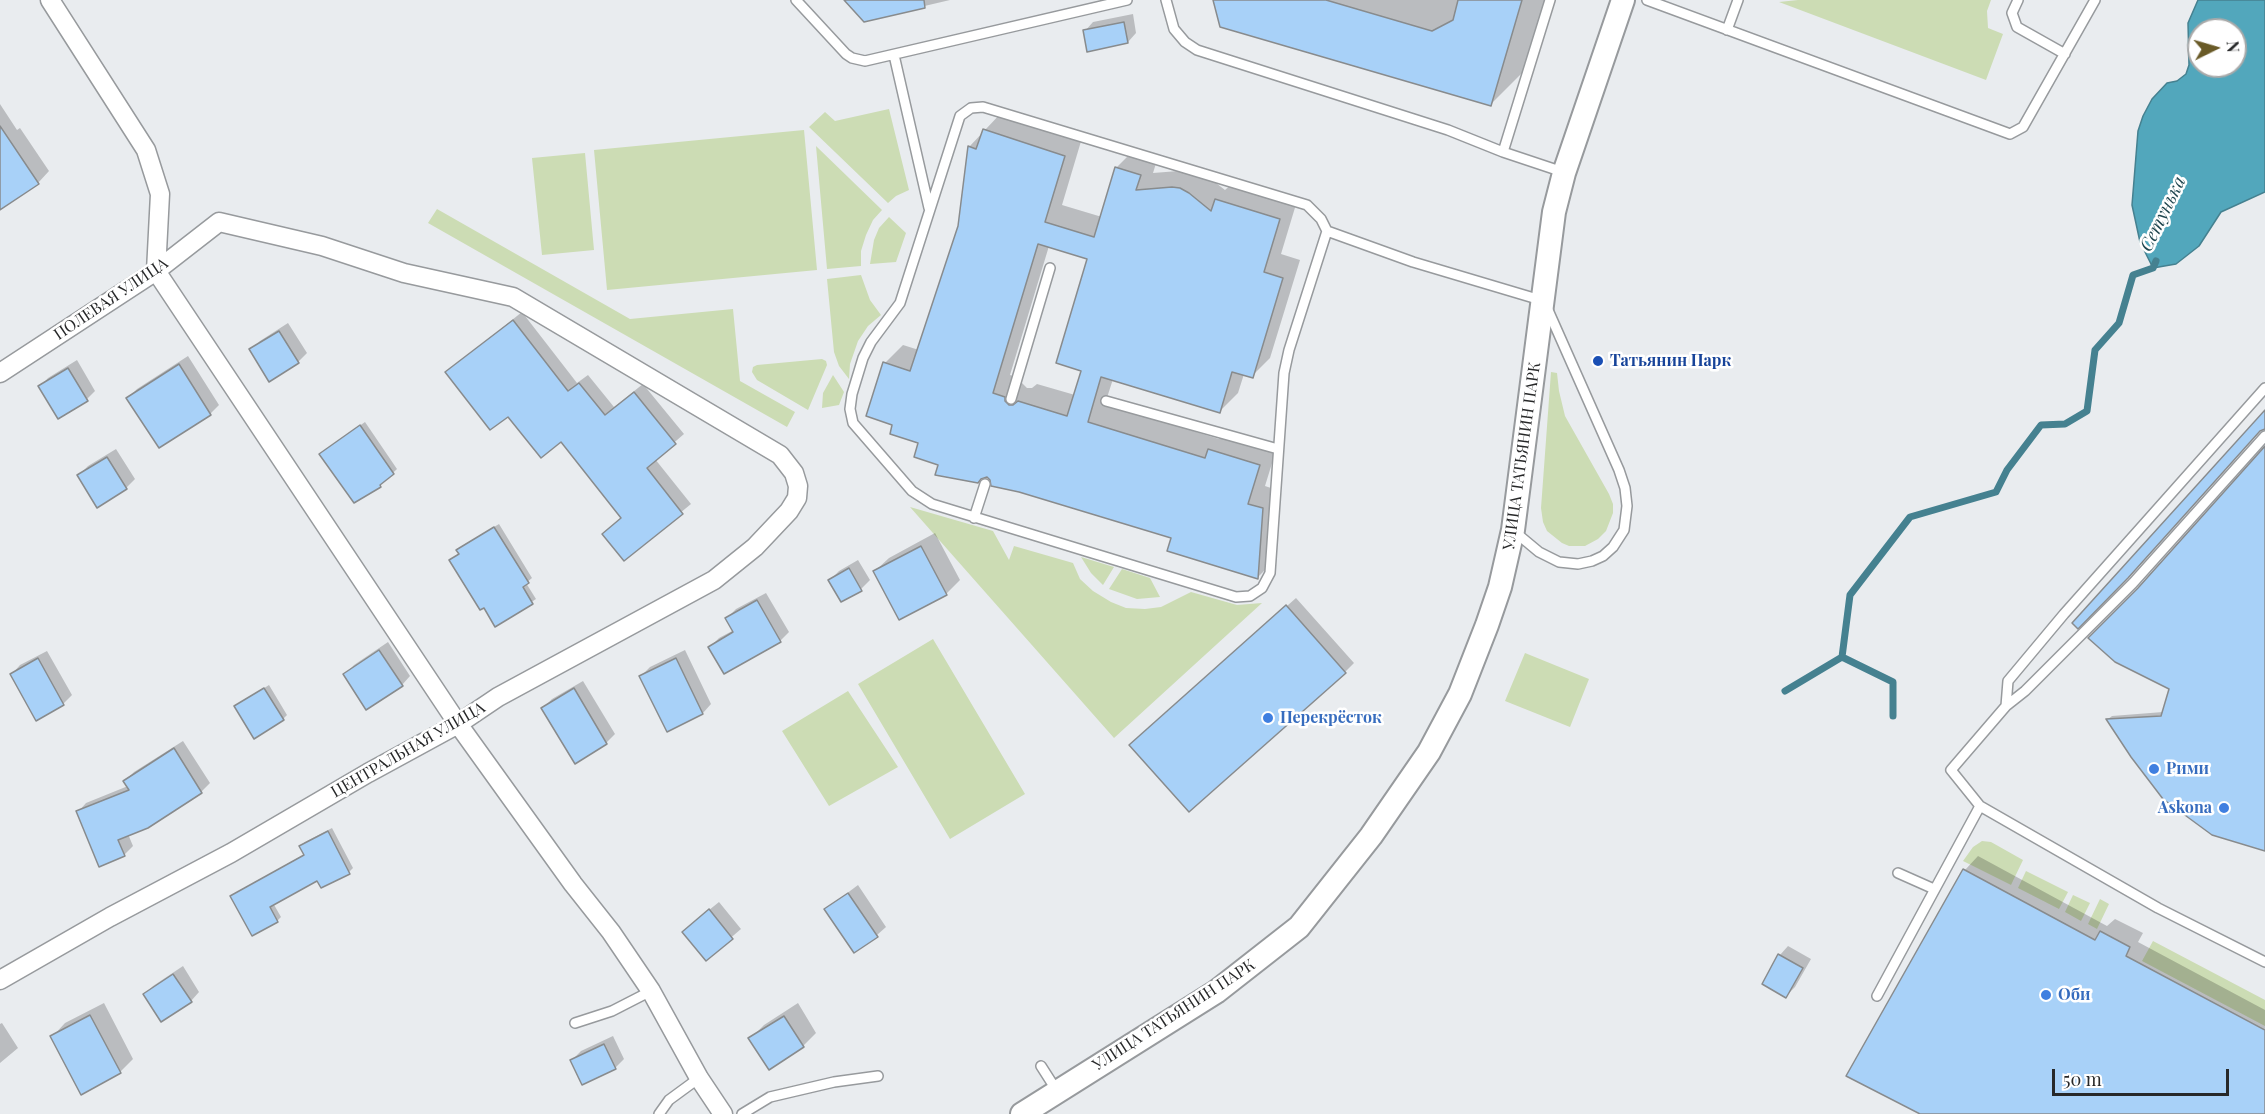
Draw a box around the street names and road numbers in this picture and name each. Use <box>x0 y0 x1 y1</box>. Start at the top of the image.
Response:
street label: ПОЛЕВАЯ УЛИЦА <box>50 254 172 344</box>
street label: УЛИЦА ТАТЬЯНИН ПАРК <box>1499 361 1545 551</box>
street label: ЦЕНТРАЛЬНАЯ УЛИЦА <box>328 698 488 802</box>
street label: УЛИЦА ТАТЬЯНИН ПАРК <box>1089 955 1259 1075</box>

